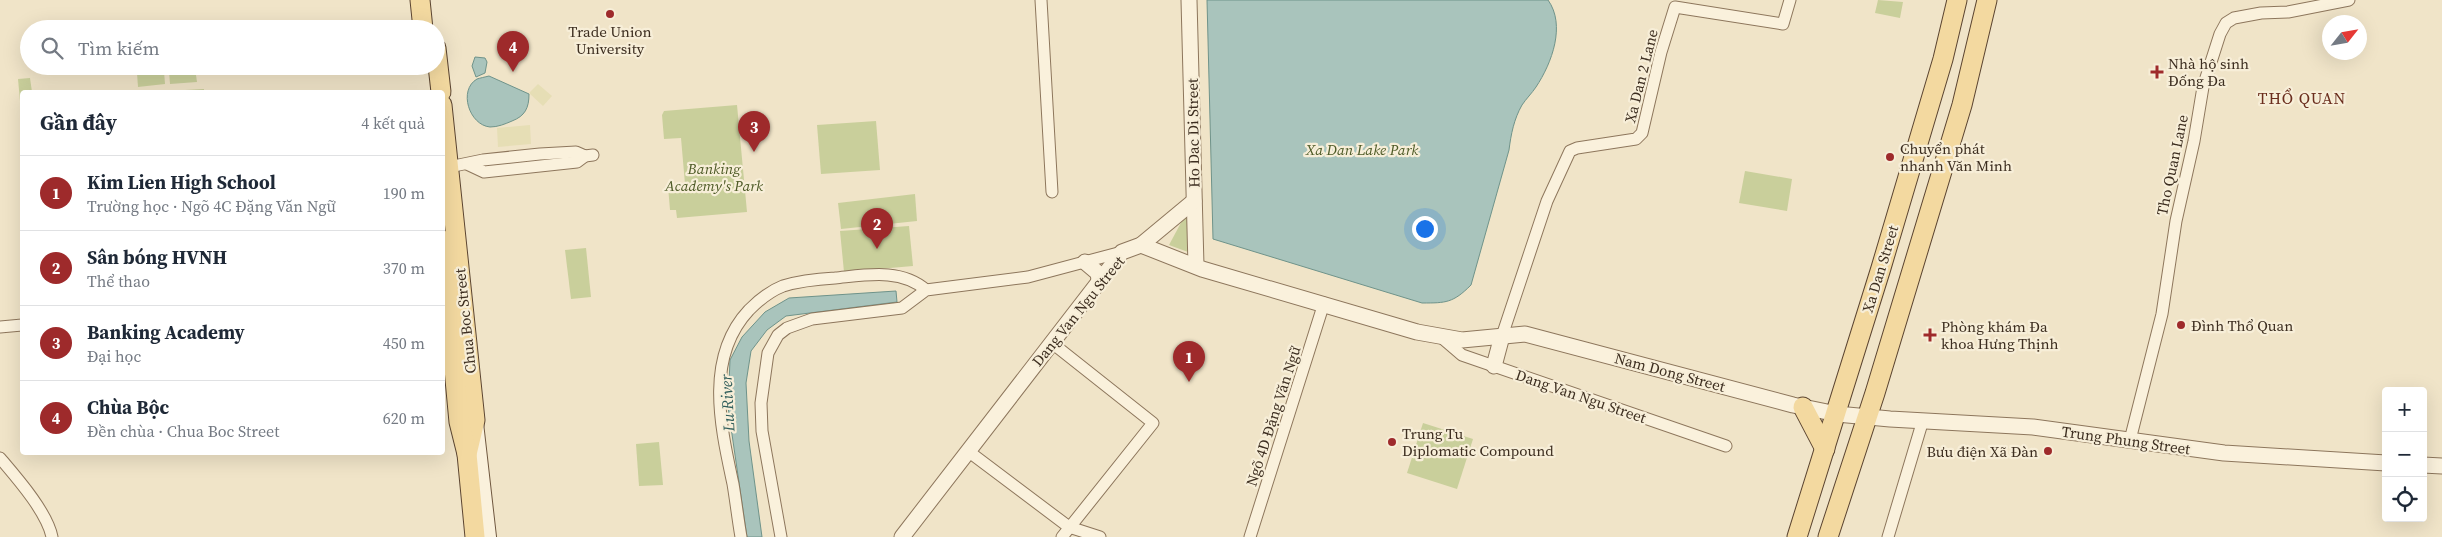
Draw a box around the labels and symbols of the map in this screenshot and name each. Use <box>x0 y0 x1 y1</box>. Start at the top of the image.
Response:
marker: Trade Union University <box>604 8 616 20</box>
north arrow <box>2322 15 2367 60</box>
place label: Trade Union University <box>568 21 652 59</box>
street label: Xa Dan 2 Lane <box>1619 27 1663 125</box>
pin: 4 <box>497 31 529 72</box>
place label: Nhà hộ sinh Đống Đa <box>2168 53 2249 91</box>
marker: Nhà hộ sinh Đống Đa <box>2150 65 2164 79</box>
street label: Ho Dac Di Street <box>1182 78 1204 188</box>
district label: THỔ QUAN <box>2258 87 2346 109</box>
pin: 3 <box>738 111 770 152</box>
street label: Tho Quan Lane <box>2151 112 2193 217</box>
place label: Chuyển phát nhanh Văn Minh <box>1900 138 2012 176</box>
park label: Xa Dan Lake Park <box>1305 139 1419 160</box>
marker: Chuyển phát nhanh Văn Minh <box>1884 151 1896 163</box>
park label: Banking Academy's Park <box>664 158 764 196</box>
pin: 2 <box>861 208 893 249</box>
your location <box>1412 216 1438 242</box>
street label: Xa Dan Street <box>1857 223 1903 315</box>
street label: Dang Van Ngu Street <box>1027 251 1129 371</box>
street label: Chua Boc Street <box>449 267 481 375</box>
place label: Đình Thổ Quan <box>2191 315 2293 336</box>
place label: Phòng khám Đa khoa Hưng Thịnh <box>1941 316 2059 354</box>
marker: Đình Thổ Quan <box>2175 319 2187 331</box>
marker: Phòng khám Đa khoa Hưng Thịnh <box>1923 328 1937 342</box>
pin: 1 <box>1173 341 1205 382</box>
street label: Ngõ 4D Đặng Văn Ngữ <box>1240 343 1306 489</box>
street label: Nam Dong Street <box>1612 347 1728 397</box>
street label: Dang Van Ngu Street <box>1513 364 1649 428</box>
water label: Lu River <box>714 373 740 433</box>
street label: Trung Phung Street <box>2060 421 2192 459</box>
place label: Trung Tu Diplomatic Compound <box>1402 423 1554 461</box>
marker: Trung Tu Diplomatic Compound <box>1386 436 1398 448</box>
place label: Bưu điện Xã Đàn <box>1927 441 2038 462</box>
marker: Bưu điện Xã Đàn <box>2042 445 2054 457</box>

